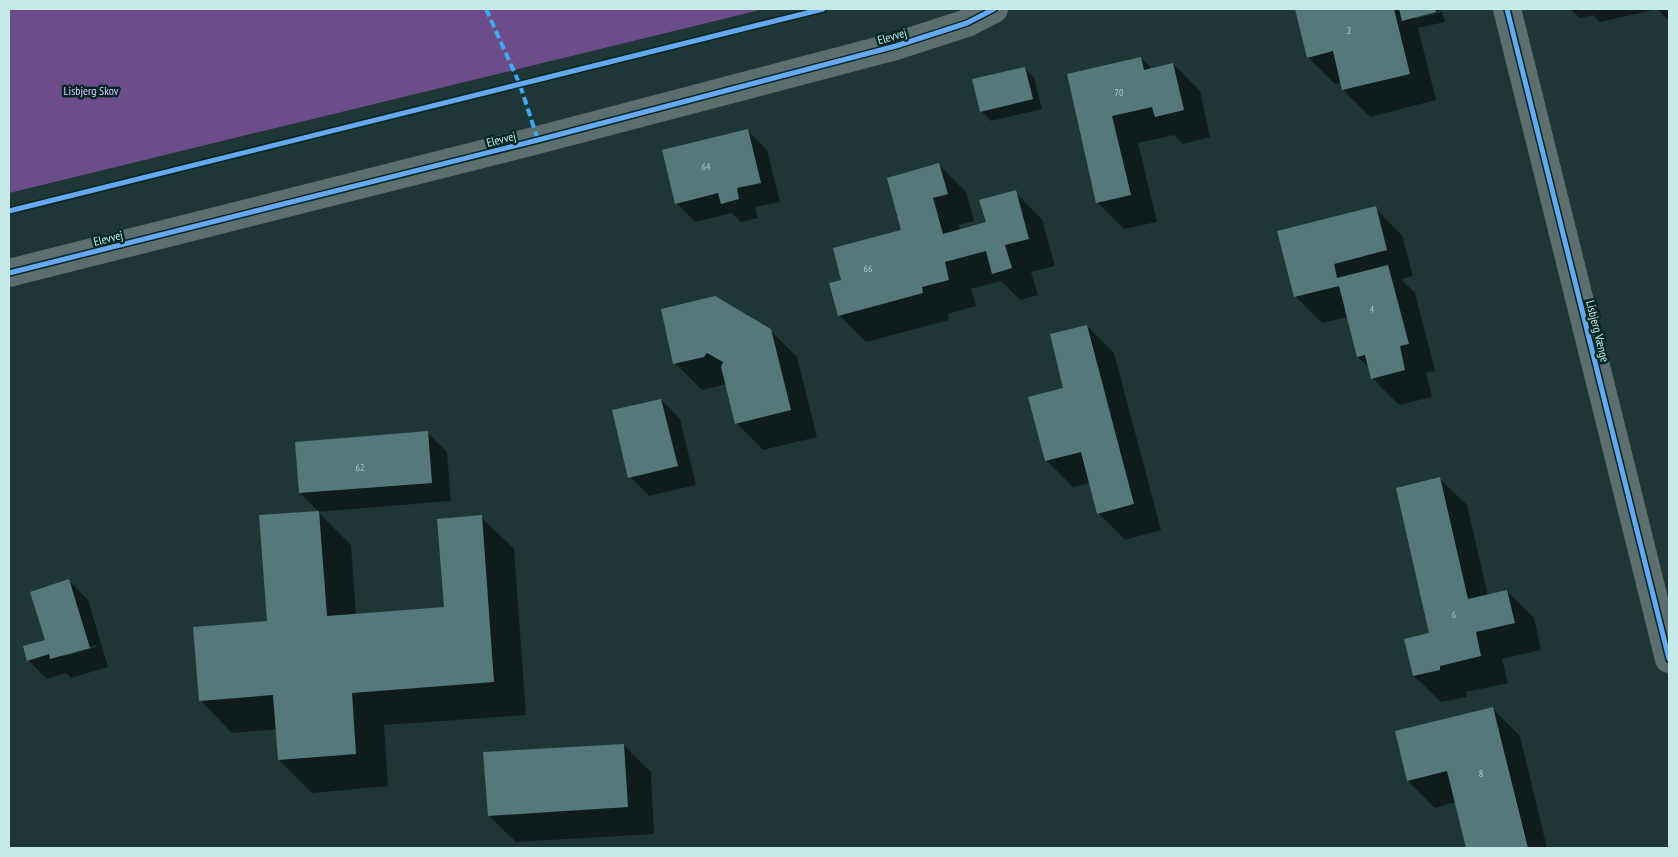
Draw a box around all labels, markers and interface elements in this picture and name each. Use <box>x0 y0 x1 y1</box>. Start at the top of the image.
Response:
house number: 2 <box>1347 24 1351 37</box>
street label: Elevvej <box>876 25 908 47</box>
park label: Lisbjerg Skov <box>64 83 119 98</box>
house number: 70 <box>1115 86 1124 99</box>
street label: Elevvej <box>485 128 517 150</box>
house number: 64 <box>702 160 711 173</box>
street label: Elevvej <box>92 227 124 249</box>
house number: 66 <box>864 262 873 275</box>
street label: Lisbjerg Vænge <box>1583 298 1613 364</box>
house number: 4 <box>1370 303 1375 316</box>
house number: 62 <box>356 461 365 474</box>
house number: 6 <box>1452 608 1457 621</box>
house number: 8 <box>1479 767 1483 780</box>

